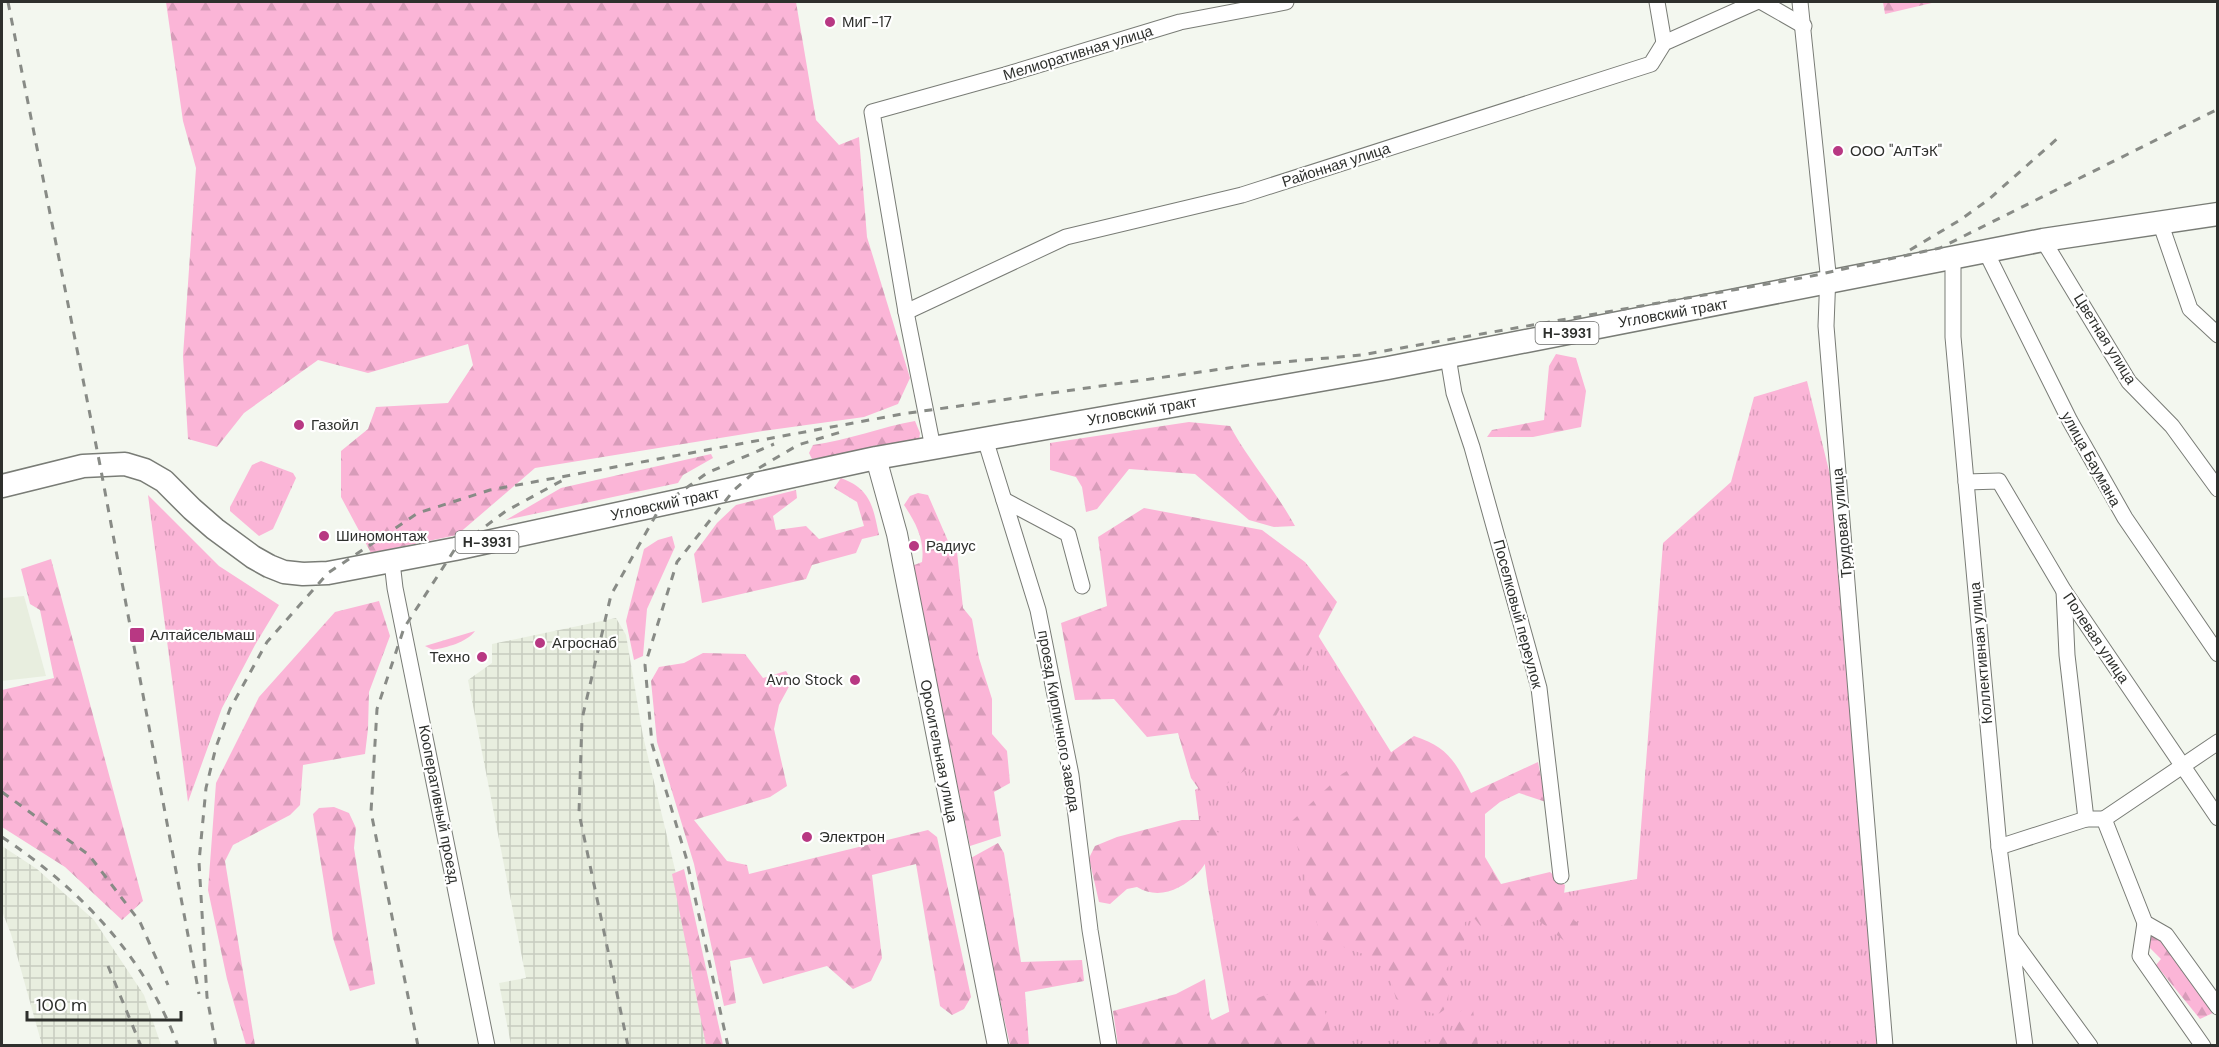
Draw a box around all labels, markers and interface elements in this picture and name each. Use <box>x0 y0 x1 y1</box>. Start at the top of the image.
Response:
place label: МиГ-17 <box>842 12 892 32</box>
marker: МиГ-17 <box>823 15 837 29</box>
street label: Мелиоративная улица <box>1001 21 1156 85</box>
street label: Районная улица <box>1279 138 1393 192</box>
place label: ООО "АлТэК" <box>1850 141 1942 161</box>
marker: ООО "АлТэК" <box>1831 144 1845 158</box>
street label: Цветная улица <box>2069 290 2141 389</box>
street label: Угловский тракт <box>1617 293 1730 332</box>
road number: Н-3931 <box>1536 322 1598 344</box>
street label: Угловский тракт <box>1086 391 1199 430</box>
street label: улица Баумана <box>2057 408 2126 511</box>
place label: Газойл <box>311 415 359 435</box>
marker: Газойл <box>292 418 306 432</box>
street label: Трудовая улица <box>1827 467 1857 579</box>
street label: Угловский тракт <box>609 483 722 525</box>
place label: Шиномонтаж <box>336 526 427 546</box>
marker: Шиномонтаж <box>317 529 331 543</box>
road number: Н-3931 <box>456 531 518 553</box>
place label: Радиус <box>926 536 976 556</box>
street label: Поселковый переулок <box>1488 537 1548 691</box>
marker: Радиус <box>907 539 921 553</box>
street label: Коллективная улица <box>1965 580 1997 725</box>
street label: Полевая улица <box>2058 589 2134 688</box>
place label: Алтайсельмаш <box>150 625 255 645</box>
marker: Алтайсельмаш <box>128 626 146 644</box>
street label: проезд Кирпичного завода <box>1033 629 1085 814</box>
place label: Агроснаб <box>552 633 617 653</box>
marker: Агроснаб <box>533 636 547 650</box>
place label: Техно <box>430 647 470 667</box>
marker: Техно <box>475 650 489 664</box>
place label: Avno Stoсk <box>766 670 843 690</box>
marker: Avno Stoсk <box>848 673 862 687</box>
street label: Оросительная улица <box>915 678 963 825</box>
street label: Кооперативный проезд <box>414 723 464 885</box>
place label: Электрон <box>819 827 885 847</box>
marker: Электрон <box>800 830 814 844</box>
scale bar <box>27 984 182 1022</box>
text: 100 m <box>36 993 87 1017</box>

